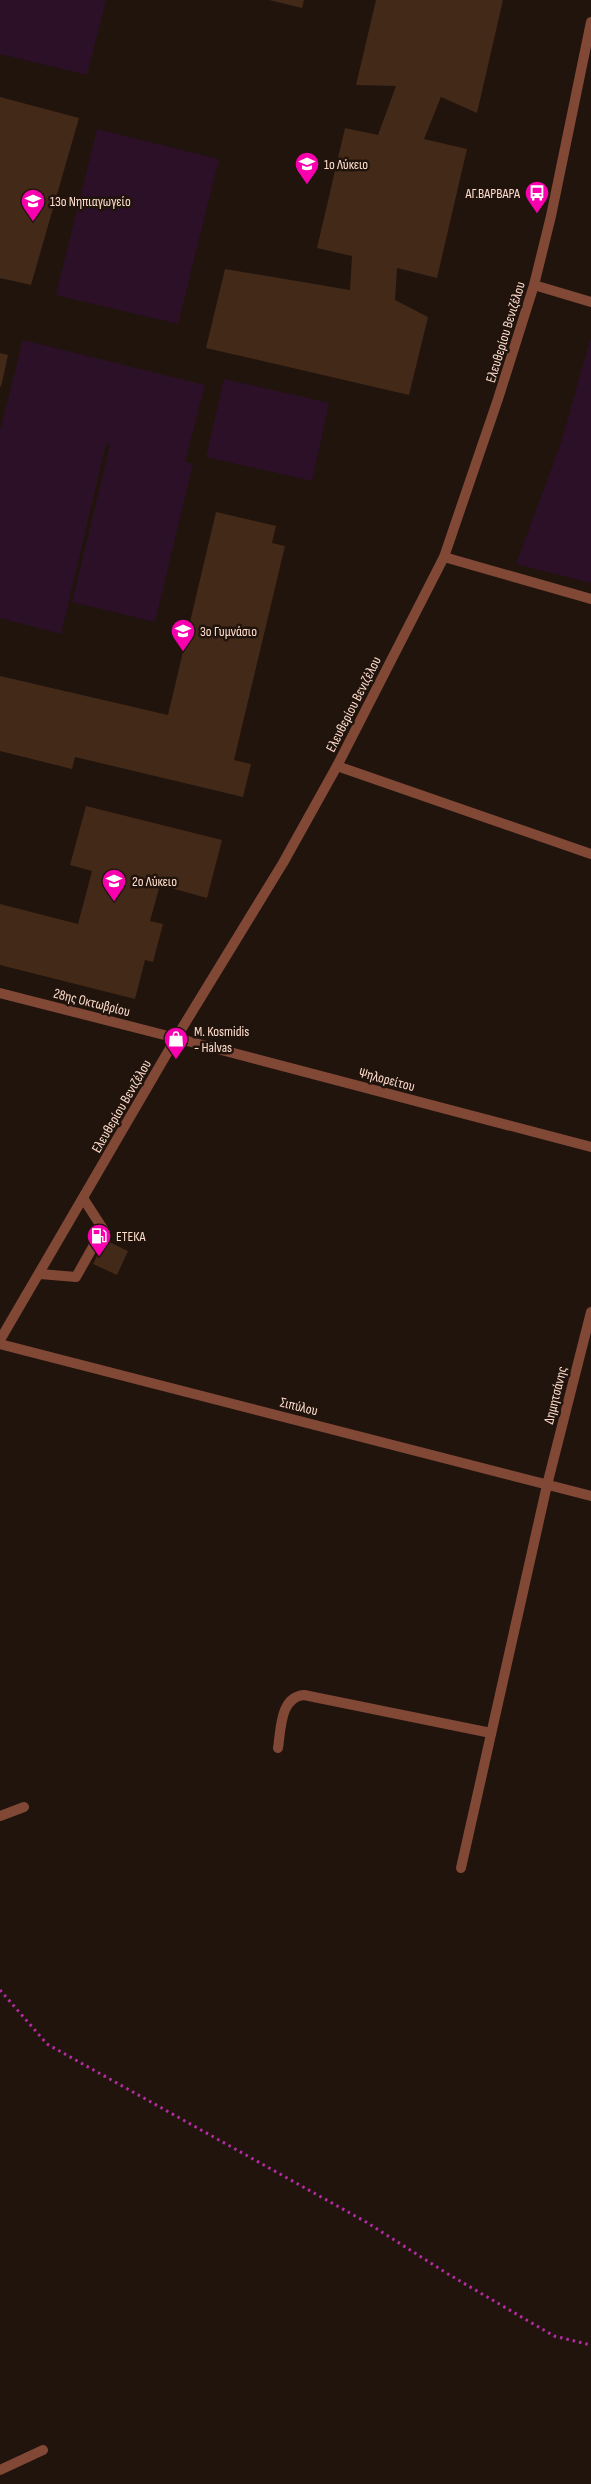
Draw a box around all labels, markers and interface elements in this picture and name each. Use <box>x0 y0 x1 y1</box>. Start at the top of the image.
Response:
school or university icon: 1ο Λύκειο <box>294 151 320 185</box>
place label: 1ο Λύκειο <box>324 156 368 173</box>
bus stop icon: ΑΓ.ΒΑΡΒΑΡΑ <box>524 180 550 214</box>
place label: ΑΓ.ΒΑΡΒΑΡΑ <box>465 185 521 202</box>
school or university icon: 13ο Νηπιαγωγείο <box>20 188 46 222</box>
place label: 13ο Νηπιαγωγείο <box>50 193 131 210</box>
street label: Ελευθερίου Βενιζέλου <box>482 279 529 385</box>
school or university icon: 3ο Γυμνάσιο <box>170 618 196 652</box>
place label: 3ο Γυμνάσιο <box>200 623 257 640</box>
street label: Ελευθερίου Βενιζέλου <box>322 654 385 755</box>
school or university icon: 2ο Λύκειο <box>101 868 127 902</box>
place label: 2ο Λύκειο <box>132 873 177 890</box>
street label: 28ης Οκτωβρίου <box>52 985 132 1020</box>
place label: M. Kosmidis - Halvas <box>194 1023 249 1056</box>
shop icon: M. Kosmidis - Halvas <box>163 1026 189 1060</box>
street label: Ελευθερίου Βενιζέλου <box>88 1057 155 1156</box>
street label: Ψηλορείτου <box>357 1064 417 1095</box>
fuel station icon: ΕΤΕΚΑ <box>86 1223 112 1257</box>
place label: ΕΤΕΚΑ <box>116 1228 146 1245</box>
street label: Δημητσάνης <box>540 1365 571 1426</box>
street label: Σιπύλου <box>278 1394 320 1419</box>

